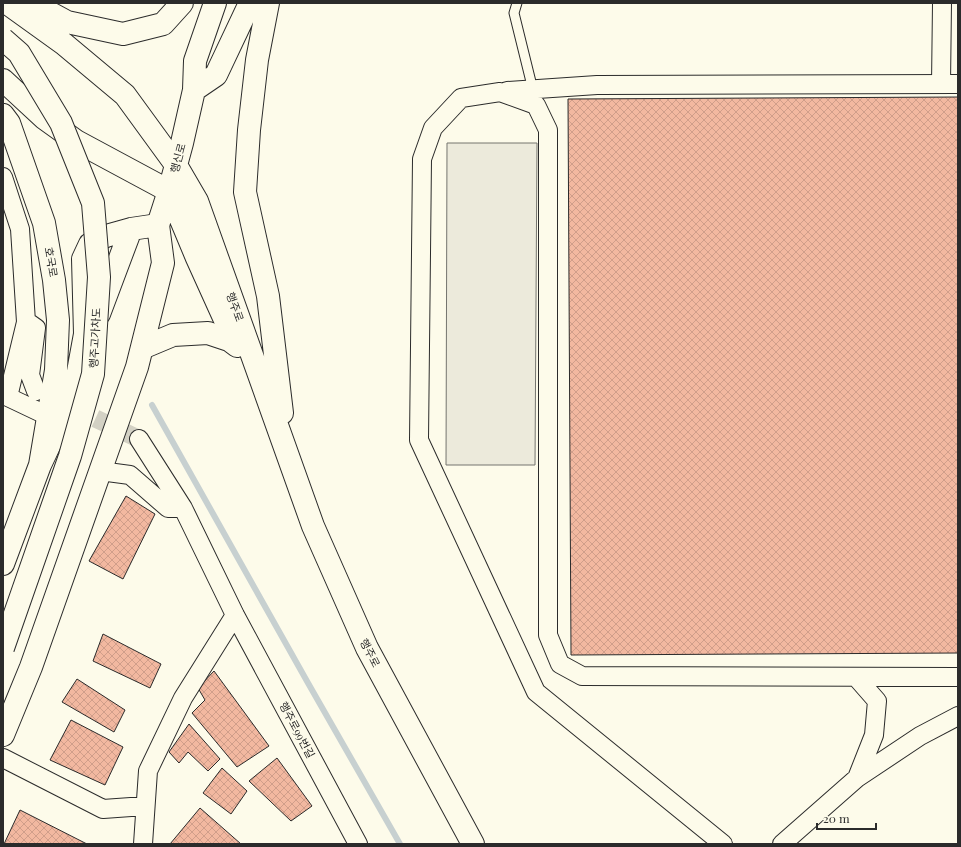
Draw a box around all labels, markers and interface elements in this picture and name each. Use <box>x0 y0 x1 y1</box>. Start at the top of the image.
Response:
street label: 행신로 <box>166 141 189 174</box>
street label: 호국로 <box>41 246 62 278</box>
street label: 행주로 <box>223 290 248 324</box>
street label: 행주고가차도 <box>85 307 104 369</box>
street label: 행주로 <box>357 636 384 670</box>
street label: 행주로99번길 <box>276 699 319 761</box>
scale bar <box>817 805 876 831</box>
text: 20 m <box>823 810 850 826</box>

